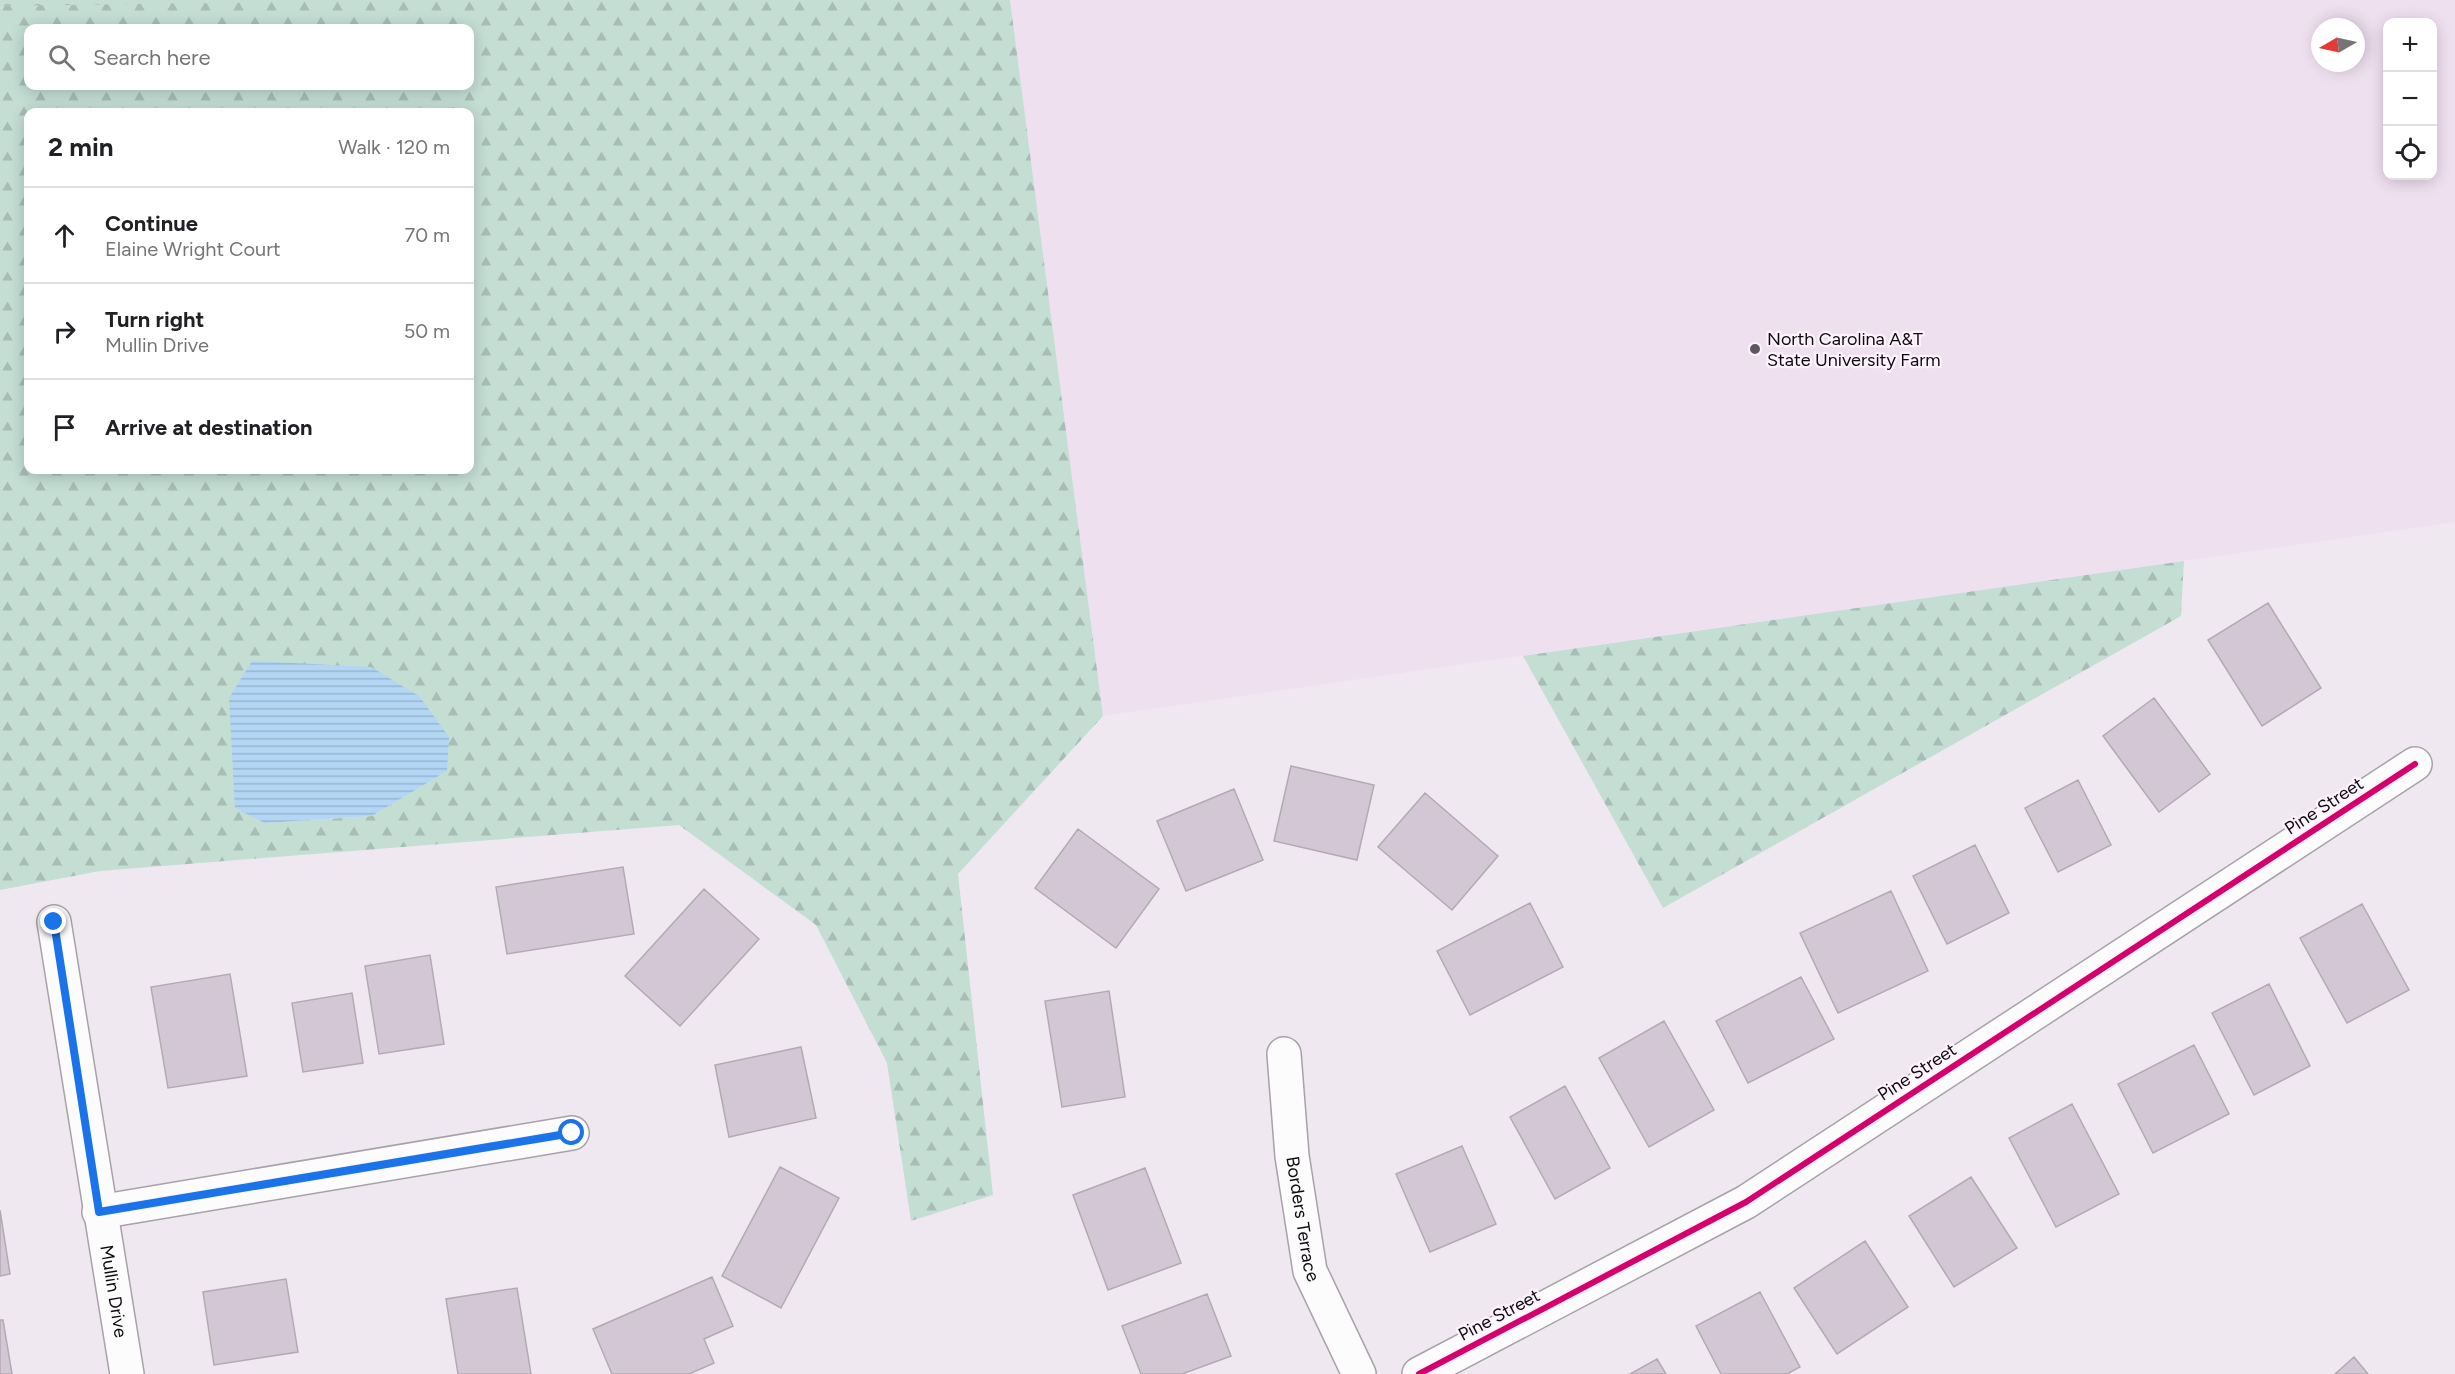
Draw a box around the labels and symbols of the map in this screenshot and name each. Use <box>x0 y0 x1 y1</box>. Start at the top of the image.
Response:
north arrow <box>2311 18 2365 72</box>
place label: North Carolina A&T State University Farm <box>1767 328 1941 371</box>
marker: North Carolina A&T State University Farm <box>1748 342 1762 356</box>
street label: Pine Street <box>2281 772 2368 840</box>
route end <box>40 908 66 934</box>
street label: Pine Street <box>1874 1038 1961 1106</box>
route start <box>558 1119 584 1145</box>
street label: Borders Terrace <box>1281 1155 1325 1285</box>
street label: Mullin Drive <box>95 1243 132 1339</box>
street label: Pine Street <box>1454 1284 1544 1346</box>

